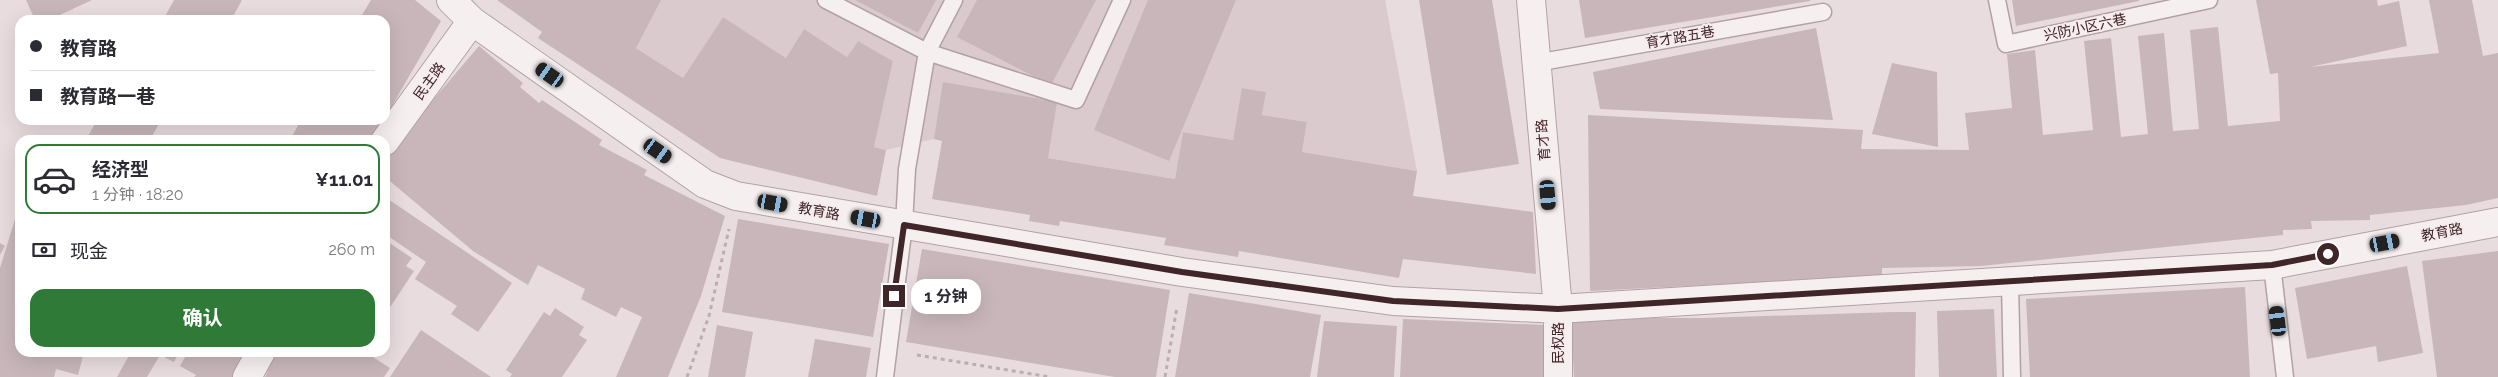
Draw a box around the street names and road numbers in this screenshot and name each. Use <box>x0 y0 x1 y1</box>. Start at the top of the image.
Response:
street label: 兴防小区六巷 <box>2042 10 2128 44</box>
street label: 育才路五巷 <box>1644 23 1716 51</box>
street label: 民主路 <box>410 59 448 103</box>
street label: 育才路 <box>1533 118 1553 162</box>
street label: 教育路 <box>797 199 841 223</box>
street label: 教育路 <box>2420 220 2464 244</box>
street label: 民权路 <box>1550 322 1566 364</box>

